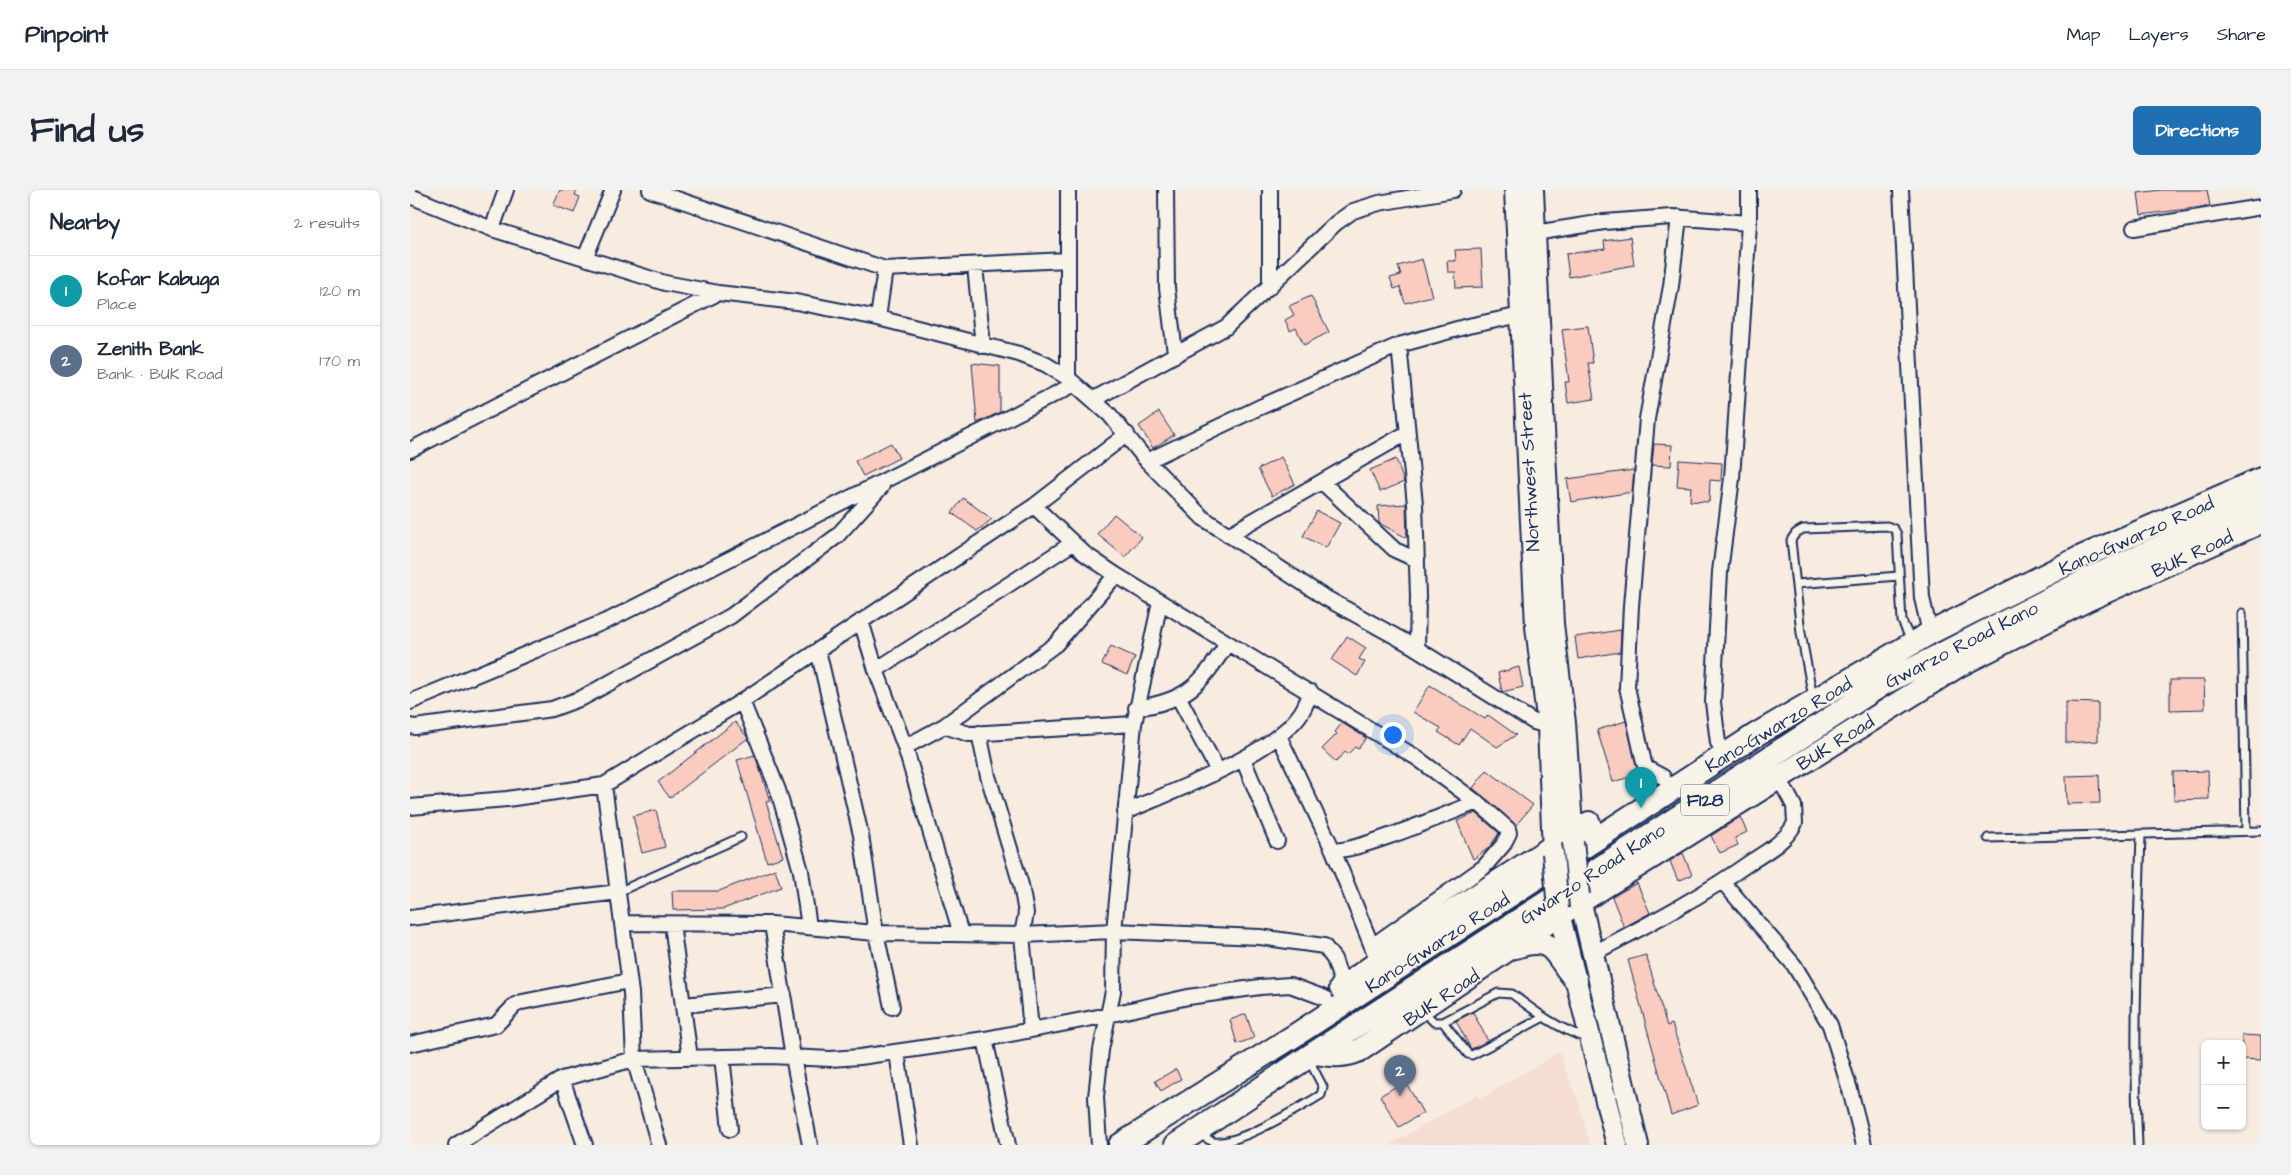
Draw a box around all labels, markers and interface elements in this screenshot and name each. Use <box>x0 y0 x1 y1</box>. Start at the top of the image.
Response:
text: Pinpoint <box>25 18 108 52</box>
text: Map <box>2066 22 2100 47</box>
text: Layers <box>2128 22 2189 47</box>
text: Share <box>2217 22 2266 47</box>
text: Find us <box>30 106 144 155</box>
button: Directions <box>2133 106 2261 155</box>
text: Nearby <box>50 208 120 237</box>
text: 2 results <box>294 212 360 234</box>
text: Kofar Kabuga <box>97 266 219 293</box>
text: 1 <box>65 280 67 302</box>
text: 120 m <box>320 280 360 302</box>
text: Place <box>97 293 137 315</box>
text: Zenith Bank <box>97 336 204 363</box>
text: 2 <box>61 350 71 372</box>
text: 170 m <box>319 350 360 372</box>
text: Bank · BUK Road <box>97 363 223 385</box>
street label: Northwest Street <box>1512 391 1547 552</box>
street label: Kano-Gwarzo Road <box>2055 490 2219 583</box>
street label: BUK Road <box>2148 524 2238 585</box>
street label: Gwarzo Road Kano <box>1880 595 2043 696</box>
street label: Kano-Gwarzo Road <box>1700 671 1858 780</box>
street label: BUK Road <box>1792 709 1880 778</box>
your location <box>1380 722 1406 748</box>
pin: 1 <box>1625 767 1657 808</box>
road number: F128 <box>1681 784 1729 816</box>
street label: Gwarzo Road Kano <box>1515 817 1671 932</box>
street label: Kano-Gwarzo Road <box>1360 886 1516 1000</box>
street label: BUK Road <box>1398 963 1486 1034</box>
map controls <box>2201 1040 2246 1130</box>
button: + <box>2201 1040 2246 1085</box>
pin: 2 <box>1384 1055 1416 1096</box>
button: − <box>2201 1085 2246 1130</box>

